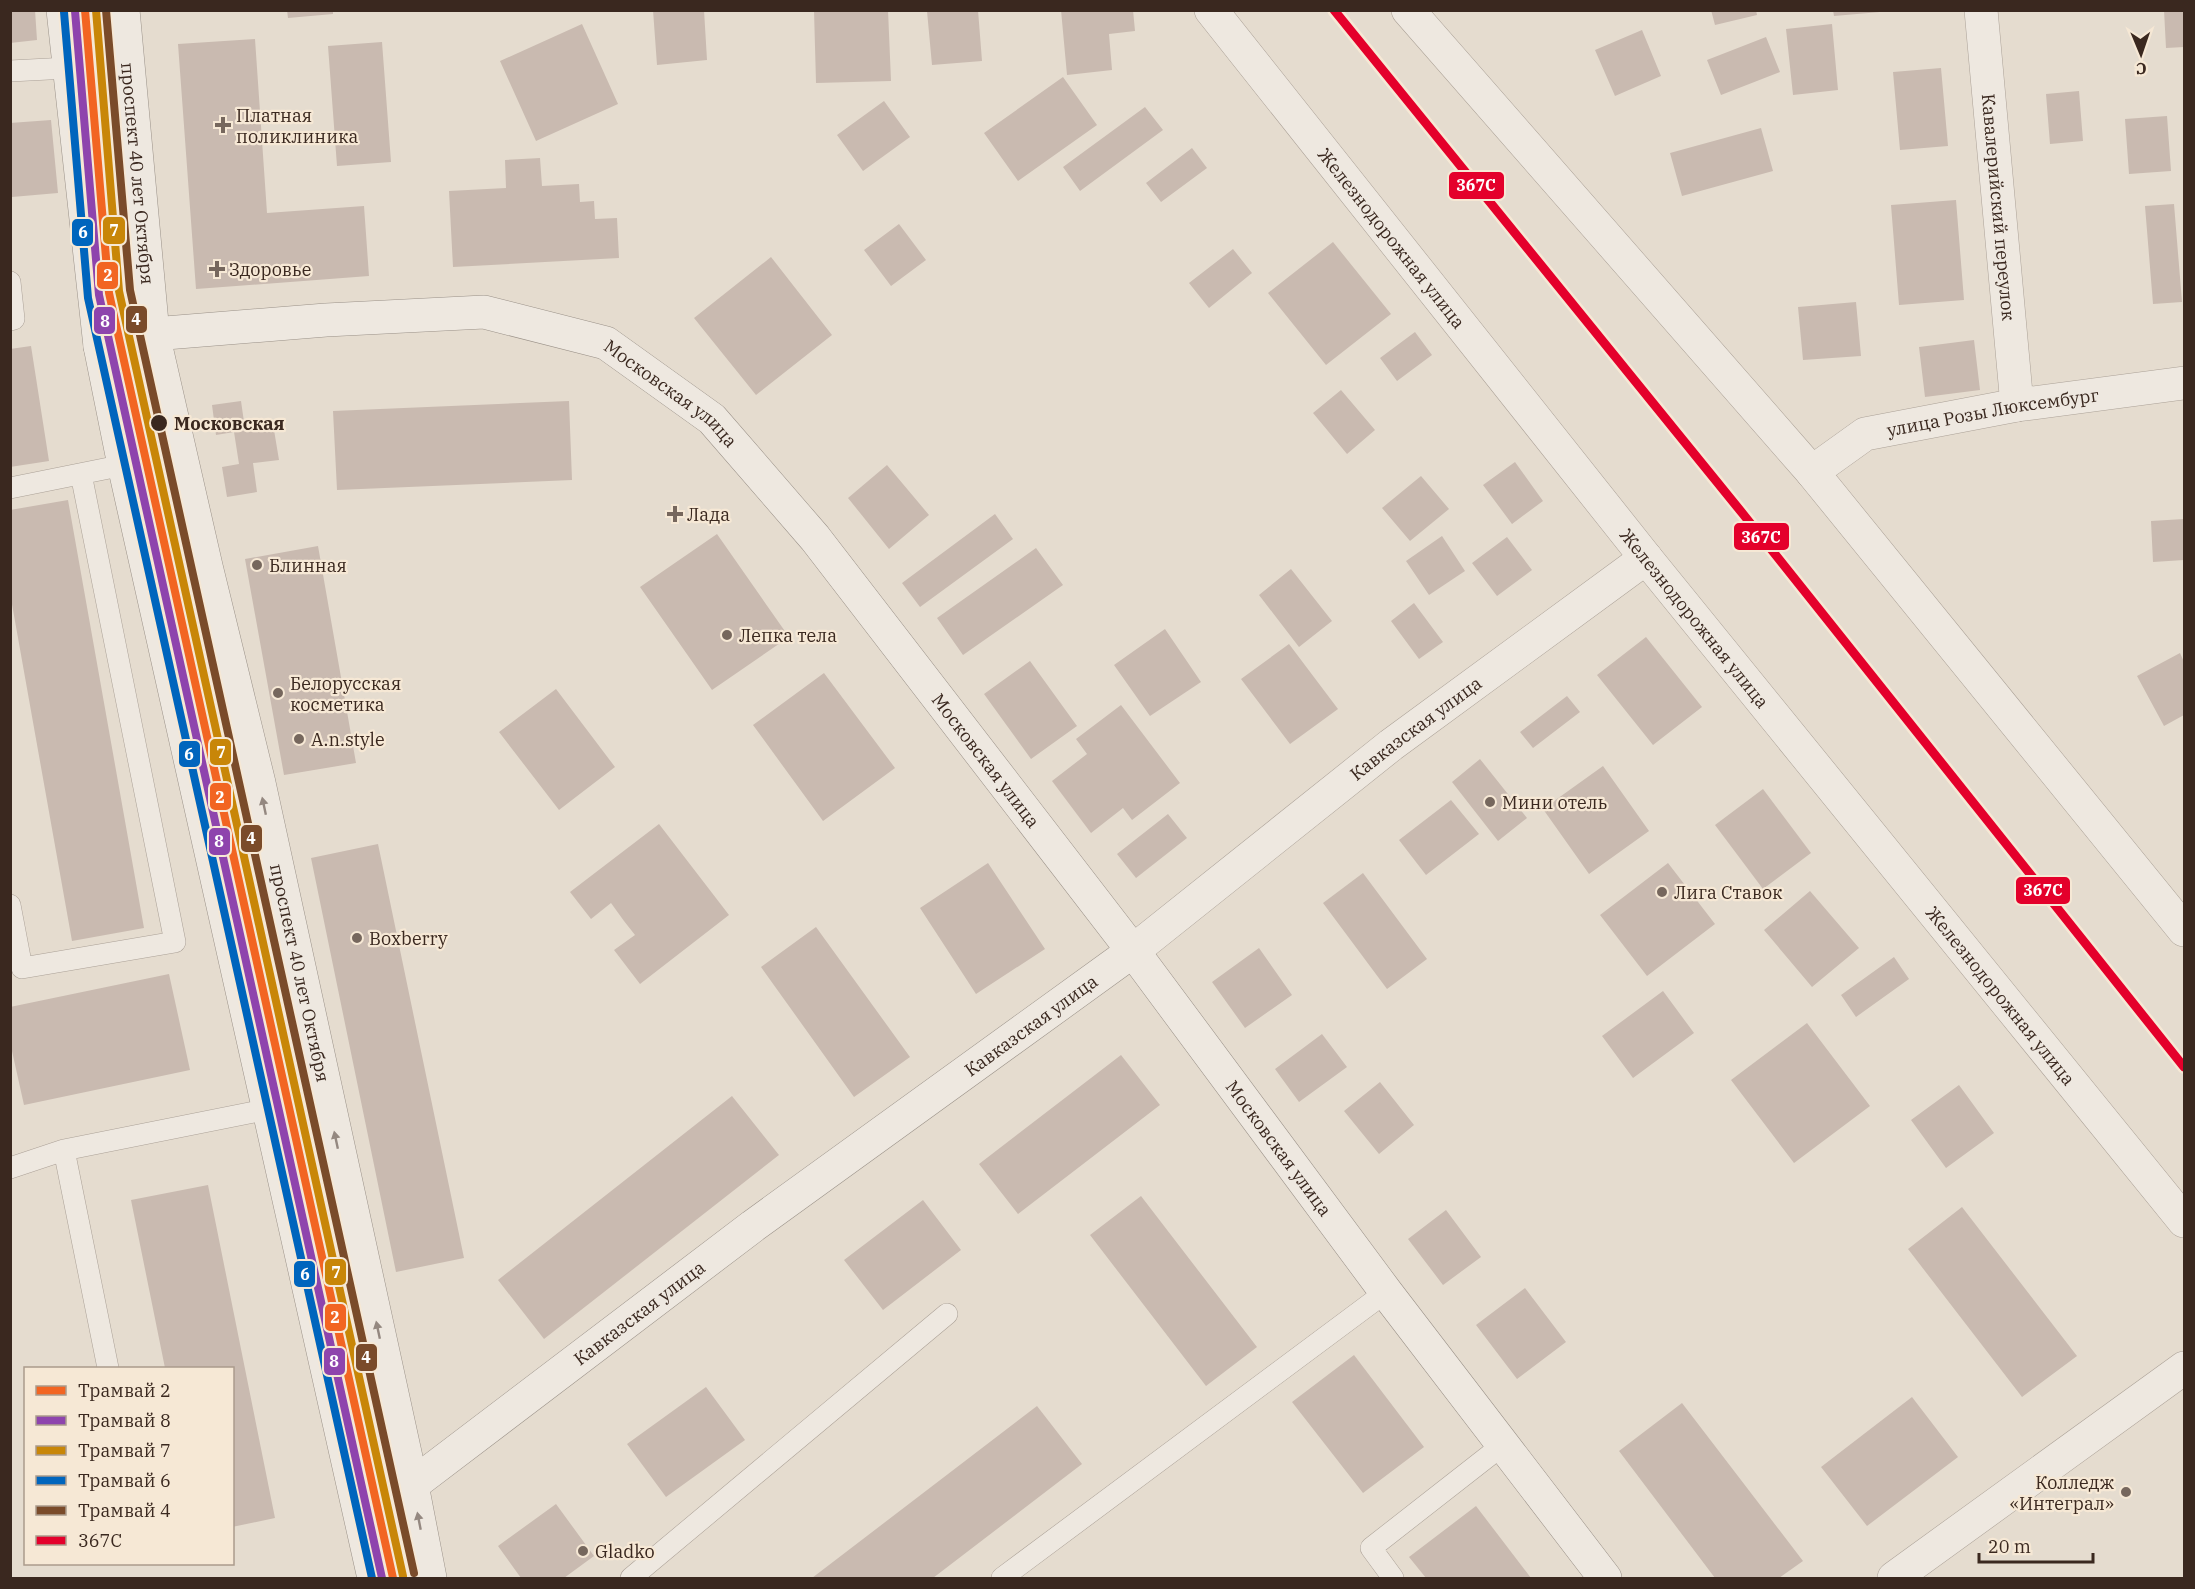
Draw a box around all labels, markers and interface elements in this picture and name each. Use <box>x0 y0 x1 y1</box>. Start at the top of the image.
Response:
north arrow <box>2111 24 2171 84</box>
text: С <box>2136 59 2147 79</box>
street label: проспект 40 лет Октября <box>116 61 160 285</box>
street label: Кавалерийский переулок <box>1977 93 2021 322</box>
place label: Платная поликлиника <box>236 104 358 148</box>
marker: Платная поликлиника <box>214 116 232 134</box>
street label: Железнодорожная улица <box>1313 143 1471 333</box>
line badge: 367С <box>1448 171 1505 200</box>
text: 367С <box>1456 175 1496 195</box>
line badge: 7 <box>102 216 126 245</box>
line badge: 6 <box>71 218 94 247</box>
text: 7 <box>109 220 119 240</box>
text: 6 <box>78 222 88 242</box>
place label: Здоровье <box>229 258 311 281</box>
line badge: 2 <box>96 261 119 290</box>
marker: Здоровье <box>210 262 224 276</box>
text: 2 <box>103 265 113 285</box>
line badge: 4 <box>125 305 148 334</box>
line badge: 8 <box>93 306 116 335</box>
text: 4 <box>131 309 141 329</box>
text: 8 <box>100 311 110 331</box>
street label: Московская улица <box>600 334 743 452</box>
street label: улица Розы Люксембург <box>1885 383 2101 441</box>
place label: Московская <box>174 412 285 435</box>
marker: Московская <box>149 413 169 433</box>
place label: Лада <box>687 503 730 526</box>
marker: Лада <box>668 507 682 521</box>
line badge: 367С <box>1733 522 1790 551</box>
street label: Железнодорожная улица <box>1615 524 1774 713</box>
text: 367С <box>1741 527 1781 547</box>
place label: Блинная <box>269 554 347 577</box>
marker: Блинная <box>250 558 264 572</box>
place label: Лепка тела <box>739 624 837 647</box>
marker: Лепка тела <box>720 628 734 642</box>
street label: Кавказская улица <box>1345 671 1486 785</box>
place label: Белорусская косметика <box>290 672 401 716</box>
marker: Белорусская косметика <box>271 686 285 700</box>
street label: Московская улица <box>927 689 1045 832</box>
place label: A.n.style <box>311 728 385 751</box>
marker: A.n.style <box>292 732 306 746</box>
line badge: 7 <box>209 738 232 766</box>
line badge: 6 <box>178 740 201 768</box>
text: 7 <box>216 742 226 762</box>
text: 6 <box>184 744 194 764</box>
line badge: 2 <box>209 782 232 811</box>
text: 2 <box>215 787 225 807</box>
place label: Мини отель <box>1502 791 1608 814</box>
marker: Мини отель <box>1483 795 1497 809</box>
one-way arrow <box>259 796 268 815</box>
line badge: 4 <box>240 824 263 853</box>
line badge: 8 <box>208 827 231 856</box>
text: 4 <box>246 828 256 848</box>
text: 8 <box>214 831 224 851</box>
street label: проспект 40 лет Октября <box>265 861 335 1084</box>
line badge: 367С <box>2015 876 2071 905</box>
text: 367С <box>2023 880 2063 900</box>
place label: Лига Ставок <box>1674 881 1783 904</box>
marker: Лига Ставок <box>1655 885 1669 899</box>
street label: Железнодорожная улица <box>1921 901 2081 1090</box>
place label: Boxberry <box>369 927 448 950</box>
marker: Boxberry <box>350 931 364 945</box>
street label: Кавказская улица <box>960 969 1102 1081</box>
street label: Московская улица <box>1221 1076 1337 1221</box>
one-way arrow <box>331 1130 340 1149</box>
street label: Кавказская улица <box>569 1255 709 1370</box>
line badge: 7 <box>324 1258 347 1286</box>
line badge: 6 <box>293 1260 316 1288</box>
text: 7 <box>331 1262 341 1282</box>
text: 6 <box>300 1264 310 1284</box>
line badge: 2 <box>324 1303 347 1332</box>
text: 2 <box>330 1307 340 1327</box>
one-way arrow <box>373 1321 382 1340</box>
line badge: 4 <box>355 1343 378 1372</box>
line badge: 8 <box>323 1347 346 1376</box>
text: 4 <box>361 1347 371 1367</box>
text: 8 <box>329 1351 339 1371</box>
legend <box>24 1367 234 1565</box>
text: Трамвай 2 <box>78 1379 171 1402</box>
text: Трамвай 8 <box>78 1409 171 1432</box>
text: Трамвай 7 <box>78 1439 171 1462</box>
text: Трамвай 6 <box>78 1469 171 1492</box>
place label: Колледж «Интеграл» <box>2010 1471 2115 1515</box>
marker: Колледж «Интеграл» <box>2119 1485 2133 1499</box>
text: Трамвай 4 <box>78 1499 171 1522</box>
one-way arrow <box>414 1511 423 1530</box>
scale bar <box>1979 1526 2093 1564</box>
text: 367С <box>78 1529 122 1552</box>
text: 20 m <box>1988 1535 2031 1558</box>
place label: Gladko <box>595 1540 655 1563</box>
marker: Gladko <box>576 1544 590 1558</box>

